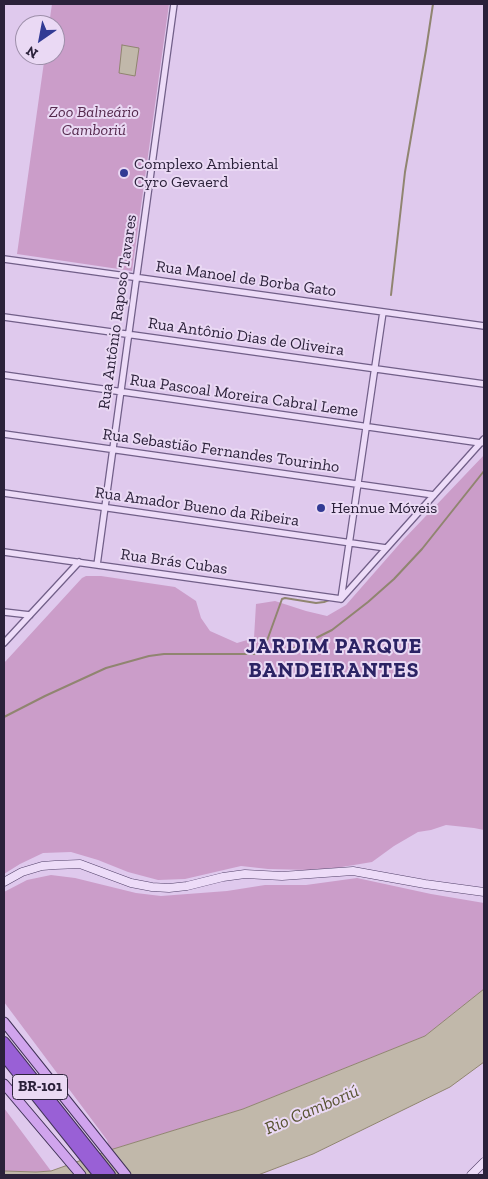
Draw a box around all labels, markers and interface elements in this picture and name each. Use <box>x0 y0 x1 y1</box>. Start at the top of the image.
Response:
north arrow <box>15 15 65 65</box>
text: N <box>23 42 41 62</box>
park label: Zoo Balneário Camboriú <box>49 102 139 140</box>
place label: Complexo Ambiental Cyro Gevaerd <box>134 154 278 192</box>
marker: Complexo Ambiental Cyro Gevaerd <box>118 167 130 179</box>
street label: Rua Antônio Raposo Tavares <box>95 213 141 411</box>
street label: Rua Manoel de Borba Gato <box>155 257 337 301</box>
street label: Rua Antônio Dias de Oliveira <box>147 314 345 360</box>
street label: Rua Pascoal Moreira Cabral Leme <box>129 370 359 422</box>
street label: Rua Sebastião Fernandes Tourinho <box>101 425 341 477</box>
street label: Rua Amador Bueno da Ribeira <box>94 483 300 531</box>
place label: Hennue Móveis <box>331 498 437 518</box>
marker: Hennue Móveis <box>315 502 327 514</box>
street label: Rua Brás Cubas <box>119 545 229 579</box>
district label: JARDIM PARQUE BANDEIRANTES <box>244 634 424 684</box>
road number: BR-101 <box>12 1074 68 1100</box>
water label: Rio Camboriú <box>262 1080 362 1140</box>

